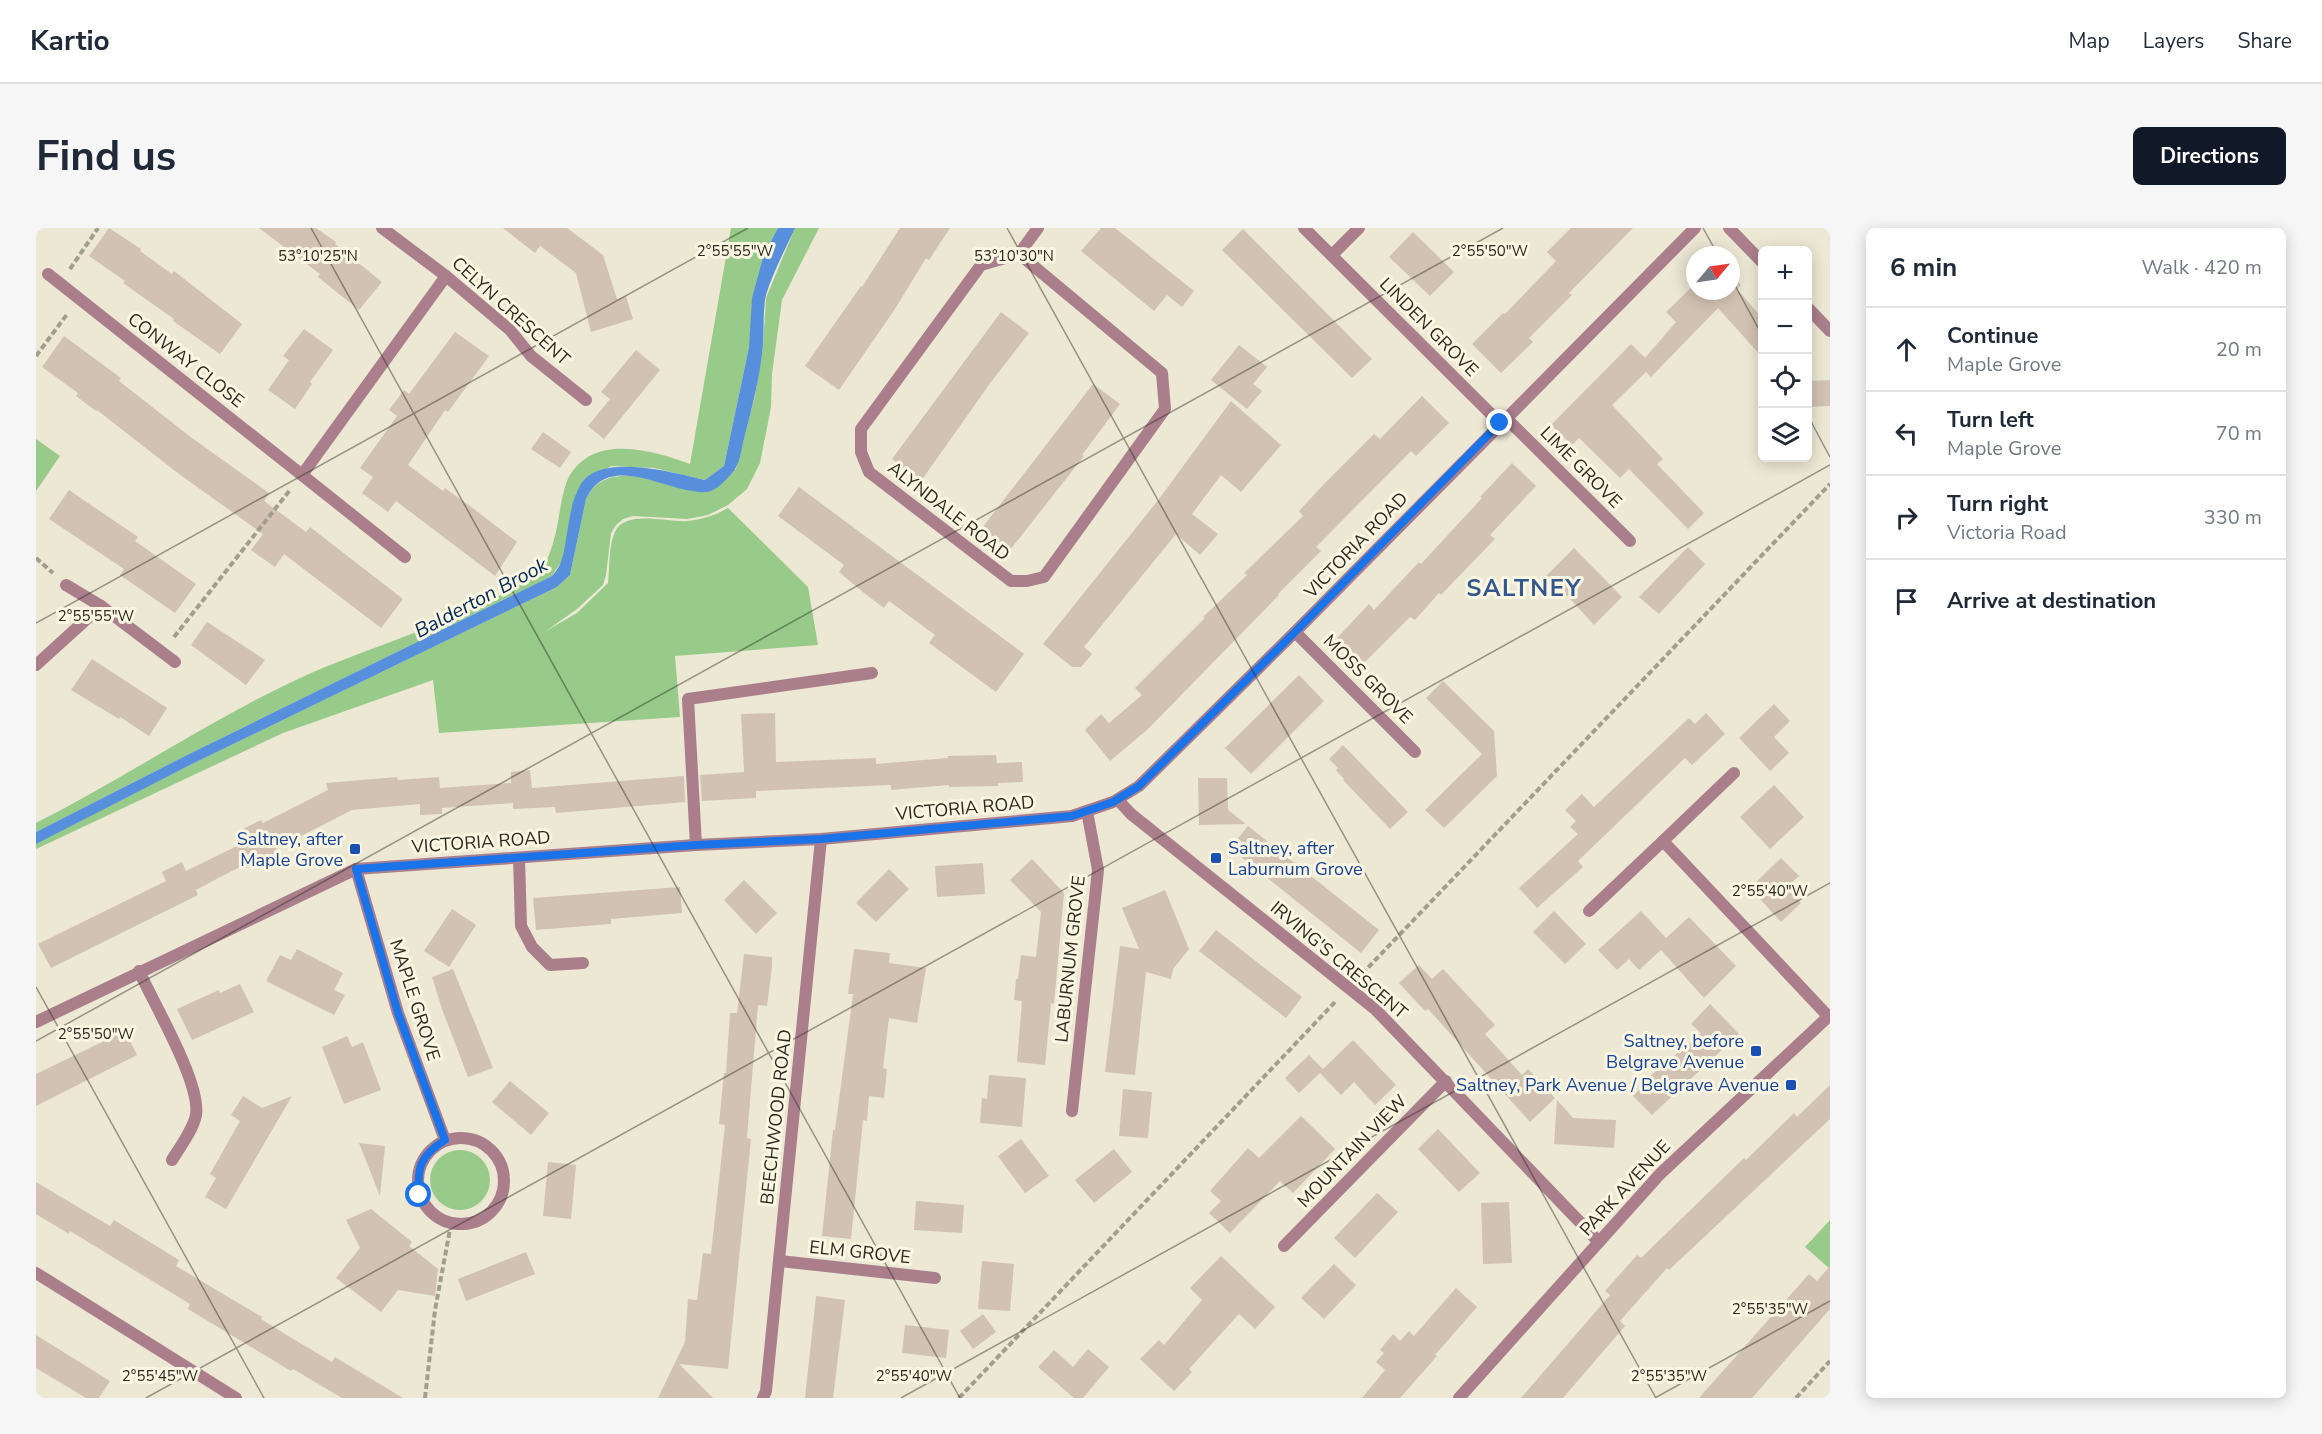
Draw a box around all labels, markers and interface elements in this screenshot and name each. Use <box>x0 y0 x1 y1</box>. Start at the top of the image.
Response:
text: Kartio <box>30 22 110 60</box>
text: Map <box>2068 27 2110 55</box>
text: Layers <box>2143 27 2204 55</box>
text: Share <box>2237 27 2292 55</box>
button: Directions <box>2133 127 2286 185</box>
text: Find us <box>36 128 176 185</box>
text: 2°55'55"W <box>697 241 774 261</box>
text: 2°55'50"W <box>1452 241 1529 261</box>
text: 53°10'25"N <box>278 246 358 266</box>
text: 53°10'30"N <box>974 246 1054 266</box>
north arrow <box>1686 246 1740 300</box>
map controls <box>1758 246 1812 462</box>
button: + <box>1758 246 1812 300</box>
text: 6 min <box>1890 250 1957 285</box>
street label: CELYN CRESCENT <box>447 251 575 371</box>
text: Walk · 420 m <box>2142 254 2262 281</box>
street label: LINDEN GROVE <box>1374 272 1484 382</box>
button: − <box>1758 300 1812 354</box>
street label: CONWAY CLOSE <box>123 307 249 413</box>
text: Continue <box>1947 321 2038 351</box>
icon: ahead <box>1890 333 1923 366</box>
text: 20 m <box>2216 336 2262 363</box>
text: Maple Grove <box>1947 351 2061 378</box>
button: locate <box>1758 354 1812 408</box>
text: Turn left <box>1947 405 2034 435</box>
button: layers <box>1758 408 1812 462</box>
route end <box>1486 409 1512 435</box>
icon: left <box>1890 417 1923 450</box>
text: 70 m <box>2216 420 2262 447</box>
street label: LIME GROVE <box>1535 421 1627 513</box>
text: Maple Grove <box>1947 435 2061 462</box>
street label: ALYNDALE ROAD <box>883 456 1015 566</box>
street label: VICTORIA ROAD <box>1298 487 1413 604</box>
text: Turn right <box>1947 489 2048 519</box>
icon: right <box>1890 501 1923 534</box>
text: 330 m <box>2204 504 2262 531</box>
text: Victoria Road <box>1947 519 2067 546</box>
water label: Balderton Brook <box>410 551 553 644</box>
district label: SALTNEY <box>1466 572 1582 604</box>
icon: arrive <box>1890 585 1923 618</box>
text: Arrive at destination <box>1947 586 2156 616</box>
text: 2°55'55"W <box>58 606 135 626</box>
street label: MOSS GROVE <box>1318 629 1418 729</box>
street label: VICTORIA ROAD <box>894 790 1035 826</box>
street label: VICTORIA ROAD <box>410 825 551 859</box>
place label: Saltney, after Maple Grove <box>237 827 344 872</box>
place label: Saltney, after Laburnum Grove <box>1228 836 1363 881</box>
marker: Saltney, after Maple Grove <box>348 842 362 856</box>
marker: Saltney, after Laburnum Grove <box>1209 851 1223 865</box>
street label: LABURNUM GROVE <box>1049 874 1091 1044</box>
text: 2°55'40"W <box>1732 881 1809 901</box>
street label: IRVING'S CRESCENT <box>1265 896 1413 1025</box>
street label: MAPLE GROVE <box>384 936 446 1064</box>
text: 2°55'50"W <box>58 1024 135 1044</box>
street label: BEECHWOOD ROAD <box>755 1028 797 1206</box>
place label: Saltney, before Belgrave Avenue <box>1606 1029 1744 1074</box>
marker: Saltney, before Belgrave Avenue <box>1749 1044 1763 1058</box>
place label: Saltney, Park Avenue / Belgrave Avenue <box>1456 1073 1779 1097</box>
marker: Saltney, Park Avenue / Belgrave Avenue <box>1784 1078 1798 1092</box>
street label: MOUNTAIN VIEW <box>1292 1089 1412 1213</box>
street label: PARK AVENUE <box>1574 1135 1676 1241</box>
route start <box>405 1181 431 1207</box>
street label: ELM GROVE <box>808 1235 912 1269</box>
text: 2°55'35"W <box>1732 1299 1809 1319</box>
text: 2°55'45"W <box>122 1366 199 1386</box>
text: 2°55'40"W <box>876 1366 953 1386</box>
text: 2°55'35"W <box>1631 1366 1708 1386</box>

